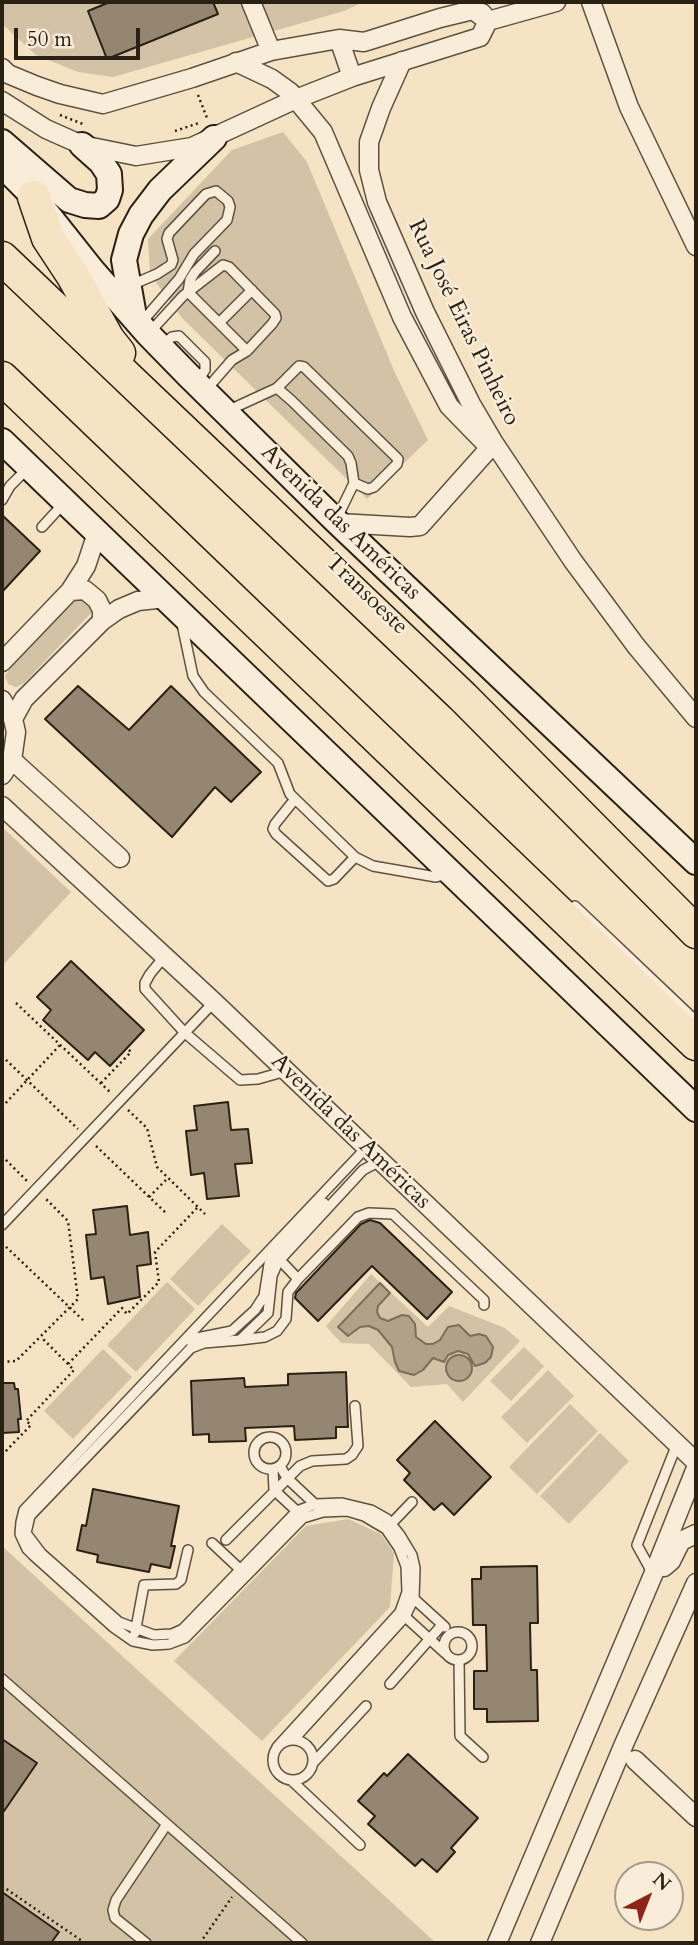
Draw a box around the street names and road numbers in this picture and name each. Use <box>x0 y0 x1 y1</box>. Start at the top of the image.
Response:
street label: Rua José Eiras Pinheiro <box>401 216 525 430</box>
street label: Avenida das Américas <box>254 440 426 606</box>
street label: Transoeste <box>319 549 413 641</box>
street label: Avenida das Américas <box>264 1049 436 1215</box>

